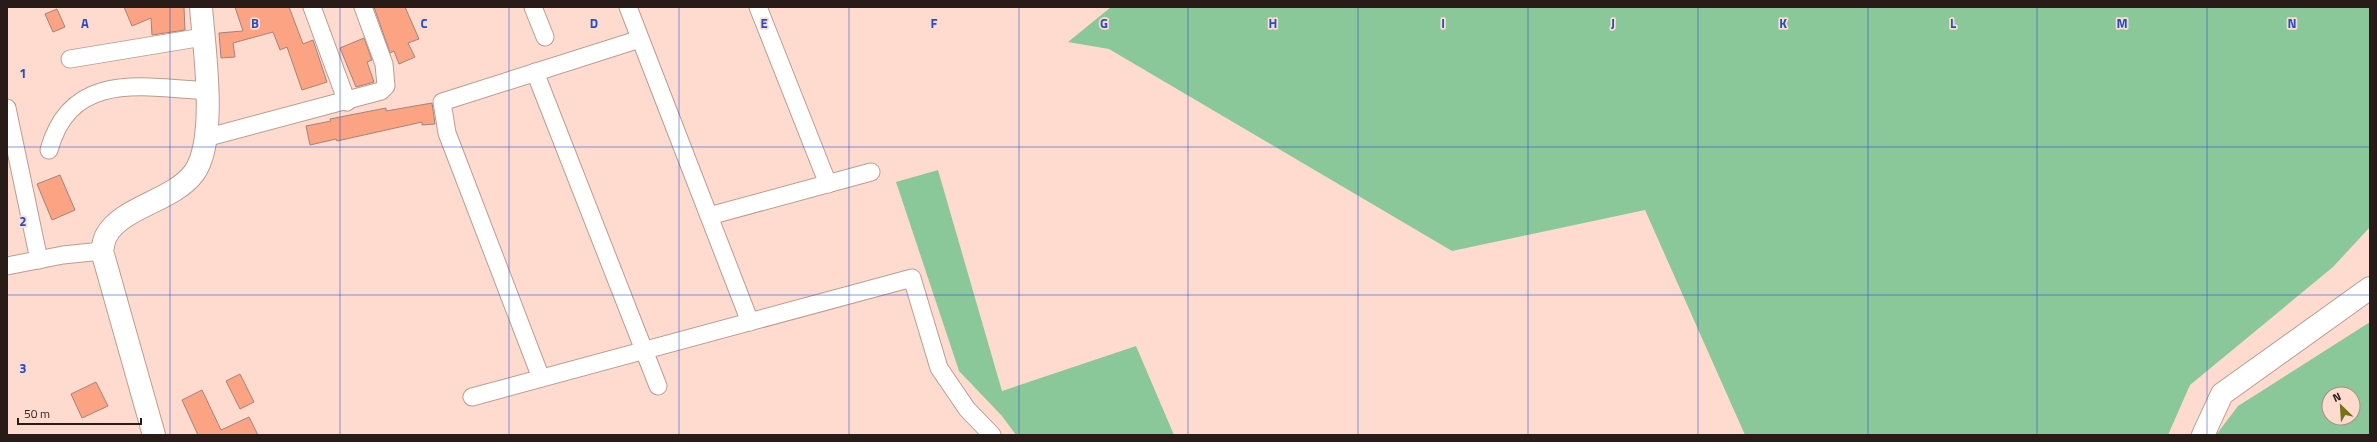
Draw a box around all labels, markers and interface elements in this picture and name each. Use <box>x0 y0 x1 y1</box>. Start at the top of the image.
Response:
text: A <box>81 13 89 33</box>
text: B <box>251 13 259 33</box>
text: C <box>420 13 428 33</box>
text: D <box>590 13 598 33</box>
text: E <box>760 13 768 33</box>
text: F <box>931 13 938 33</box>
text: G <box>1100 13 1108 33</box>
text: H <box>1269 13 1277 33</box>
text: I <box>1441 13 1445 33</box>
text: J <box>1611 13 1615 33</box>
text: K <box>1779 13 1787 33</box>
text: L <box>1950 13 1956 33</box>
text: M <box>2116 13 2128 33</box>
text: N <box>2287 13 2297 33</box>
text: 1 <box>19 63 27 83</box>
text: 2 <box>19 211 27 231</box>
text: 3 <box>19 358 27 378</box>
north arrow <box>2321 386 2361 426</box>
text: N <box>2330 388 2344 406</box>
scale bar <box>18 400 141 426</box>
text: 50 m <box>24 404 50 423</box>

